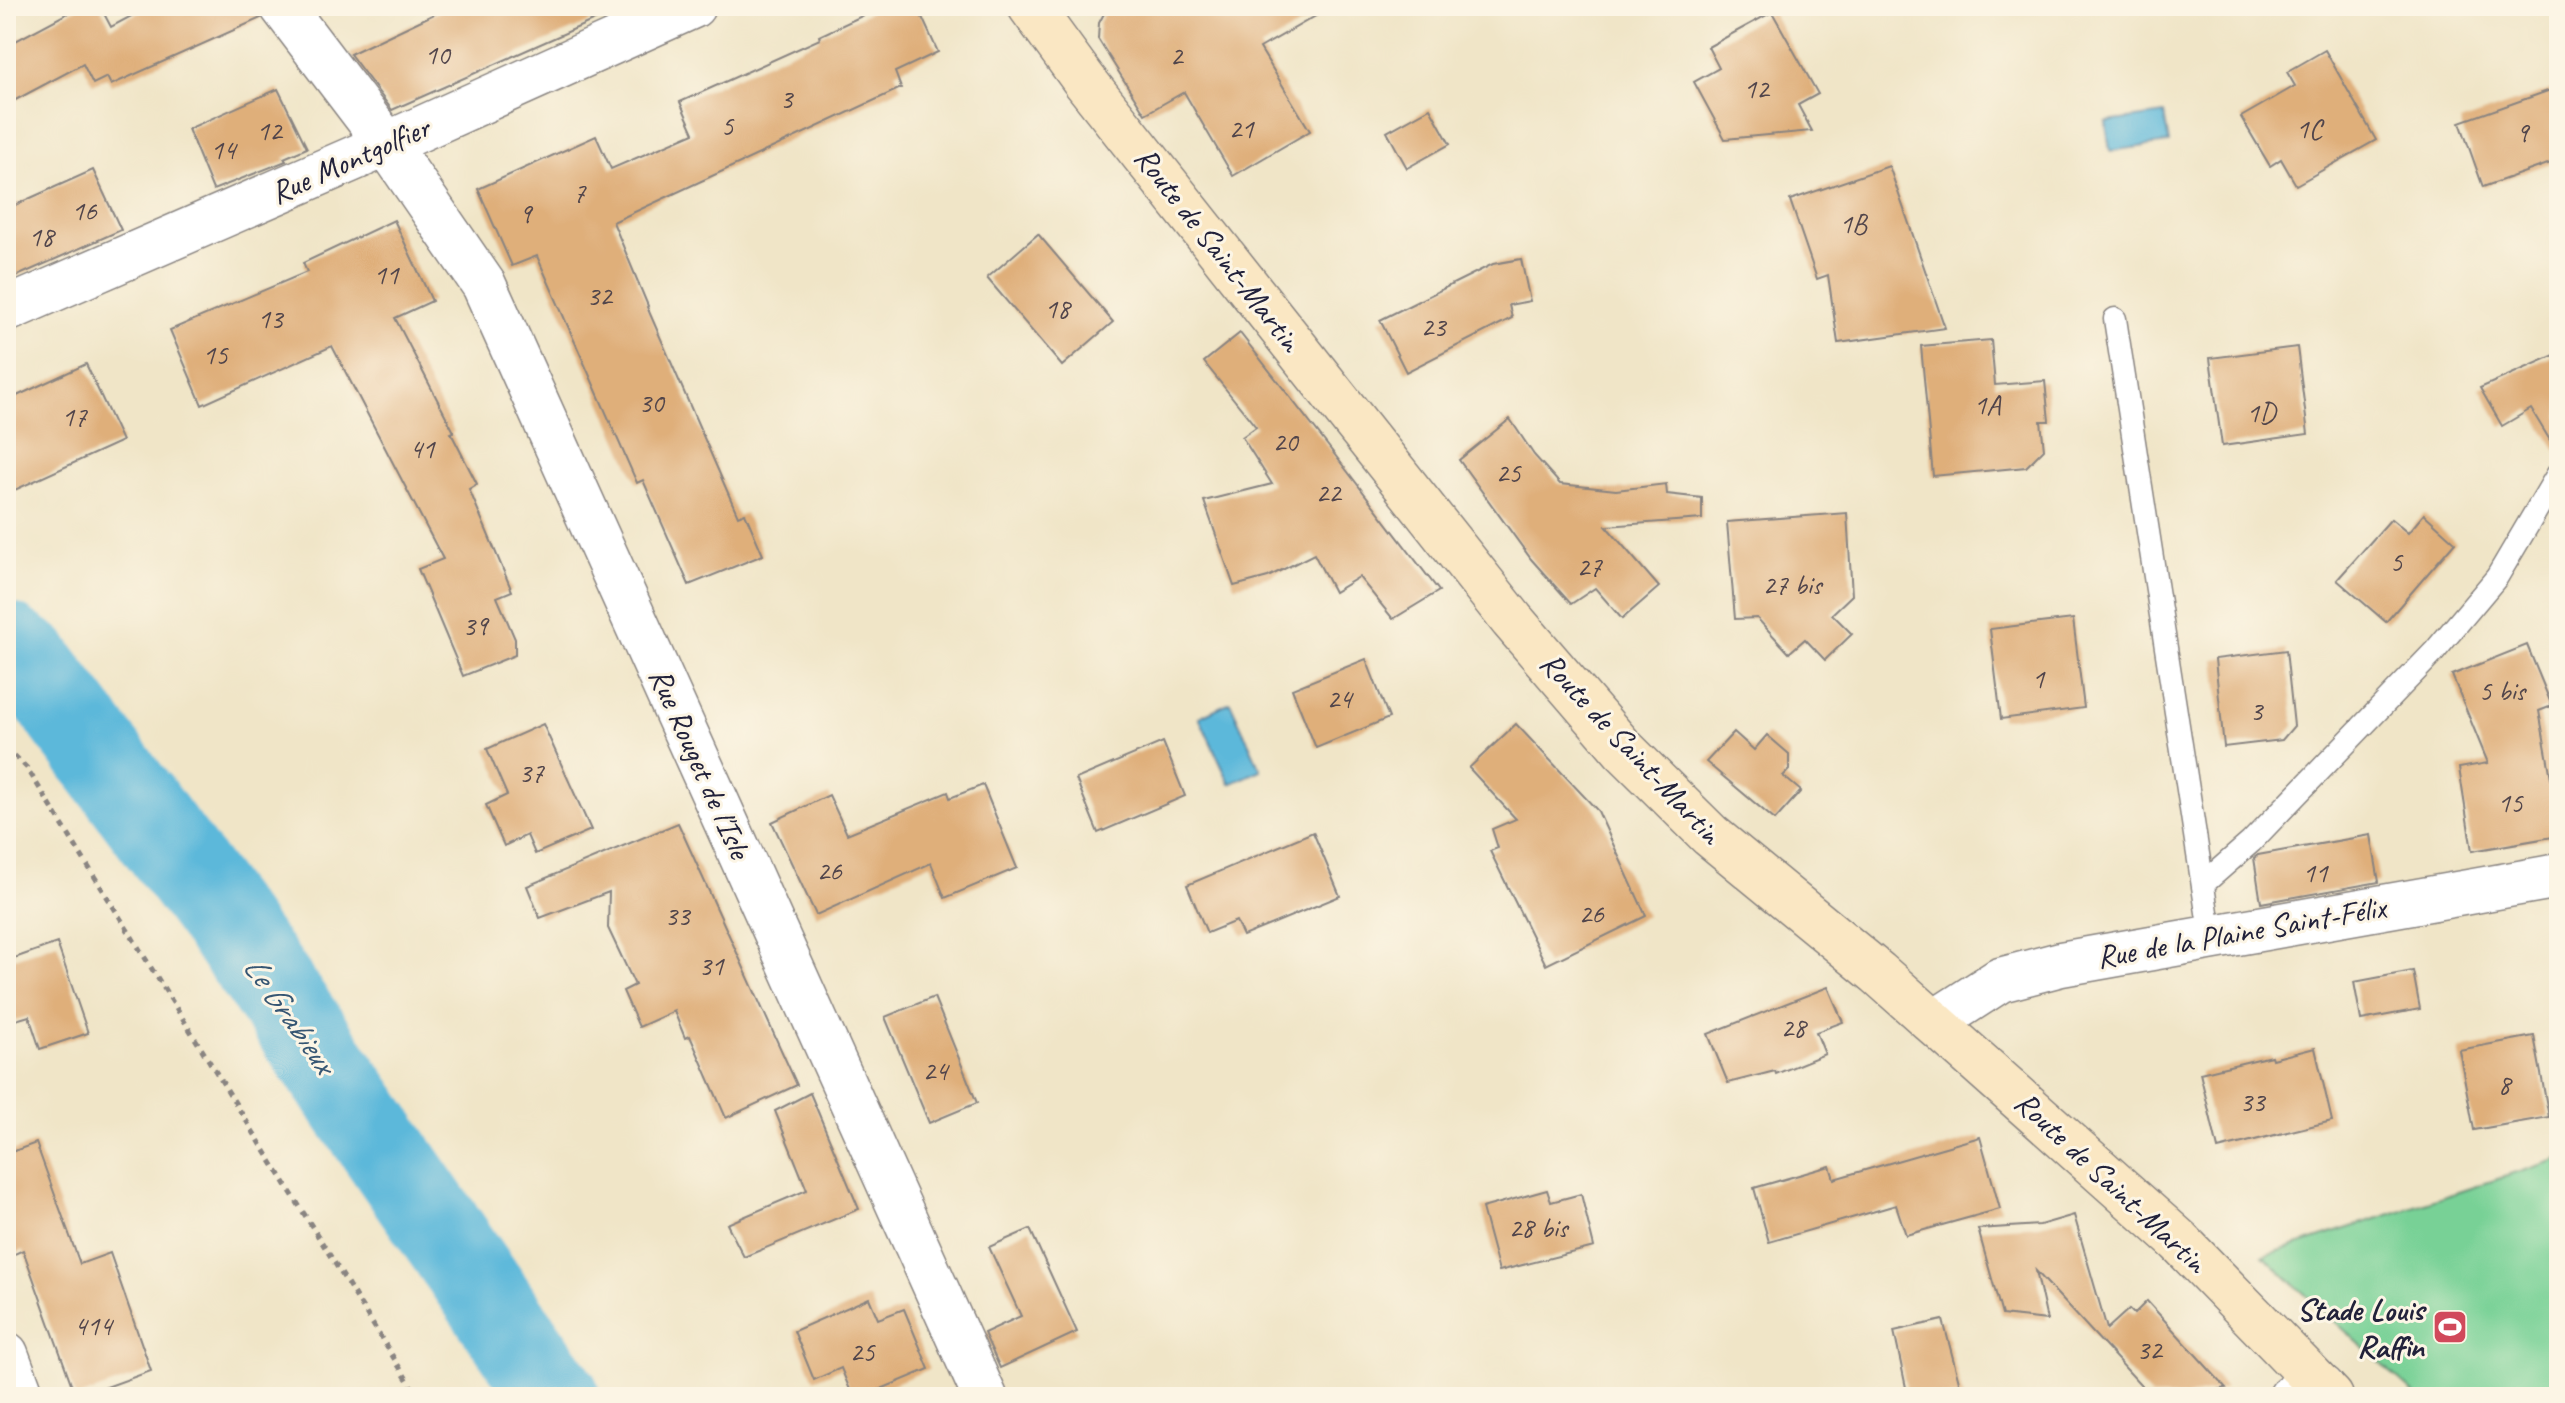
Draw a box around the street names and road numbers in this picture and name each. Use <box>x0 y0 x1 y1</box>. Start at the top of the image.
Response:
street label: Rue Montgolfier <box>264 106 438 213</box>
street label: Route de Saint-Martin <box>1125 138 1312 361</box>
street label: Route de Saint-Martin <box>1531 643 1732 854</box>
street label: Rue Rouget de l'Isle <box>640 661 761 867</box>
street label: Rue de la Plaine Saint-Félix <box>2093 886 2392 978</box>
street label: Route de Saint-Martin <box>2006 1082 2217 1283</box>

